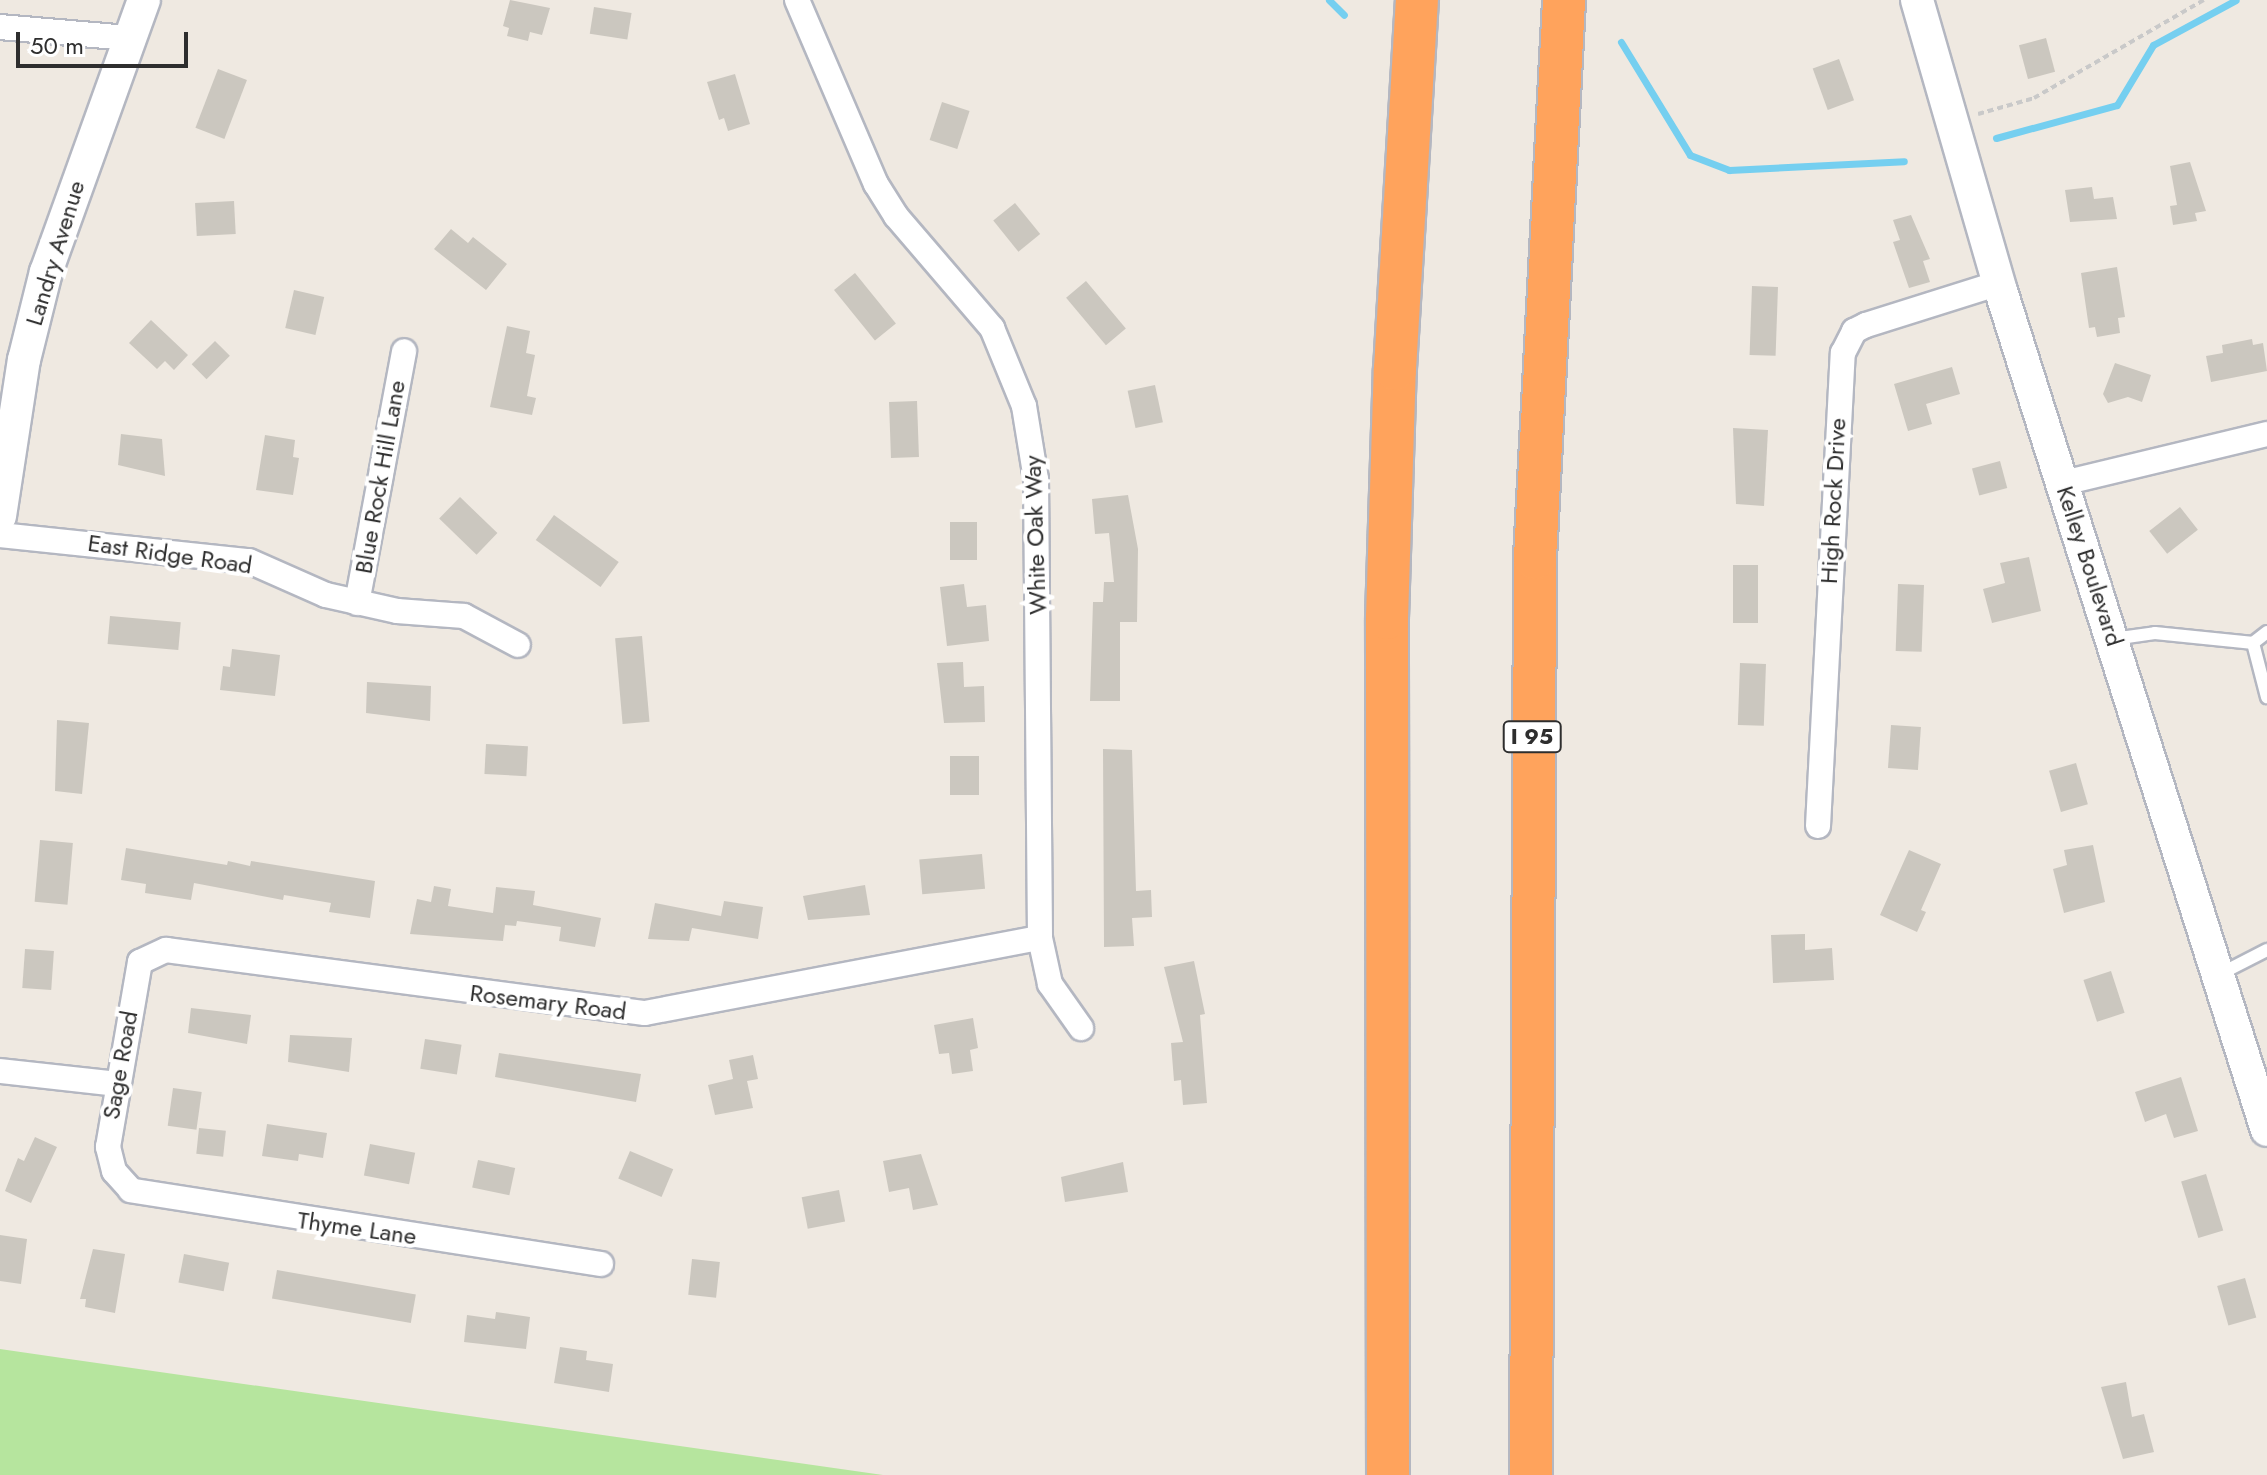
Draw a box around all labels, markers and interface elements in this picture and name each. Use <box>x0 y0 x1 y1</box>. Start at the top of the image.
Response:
scale bar <box>20 16 192 66</box>
text: 50 m <box>30 28 84 63</box>
street label: Landry Avenue <box>19 177 91 329</box>
street label: Blue Rock Hill Lane <box>349 378 411 576</box>
street label: High Rock Drive <box>1814 417 1852 585</box>
street label: White Oak Way <box>1018 455 1052 615</box>
street label: Kelley Boulevard <box>2051 482 2129 650</box>
street label: East Ridge Road <box>86 528 254 580</box>
road number: I 95 <box>1502 719 1562 755</box>
street label: Rosemary Road <box>468 978 628 1026</box>
street label: Sage Road <box>96 1008 144 1122</box>
street label: Thyme Lane <box>296 1205 418 1251</box>

